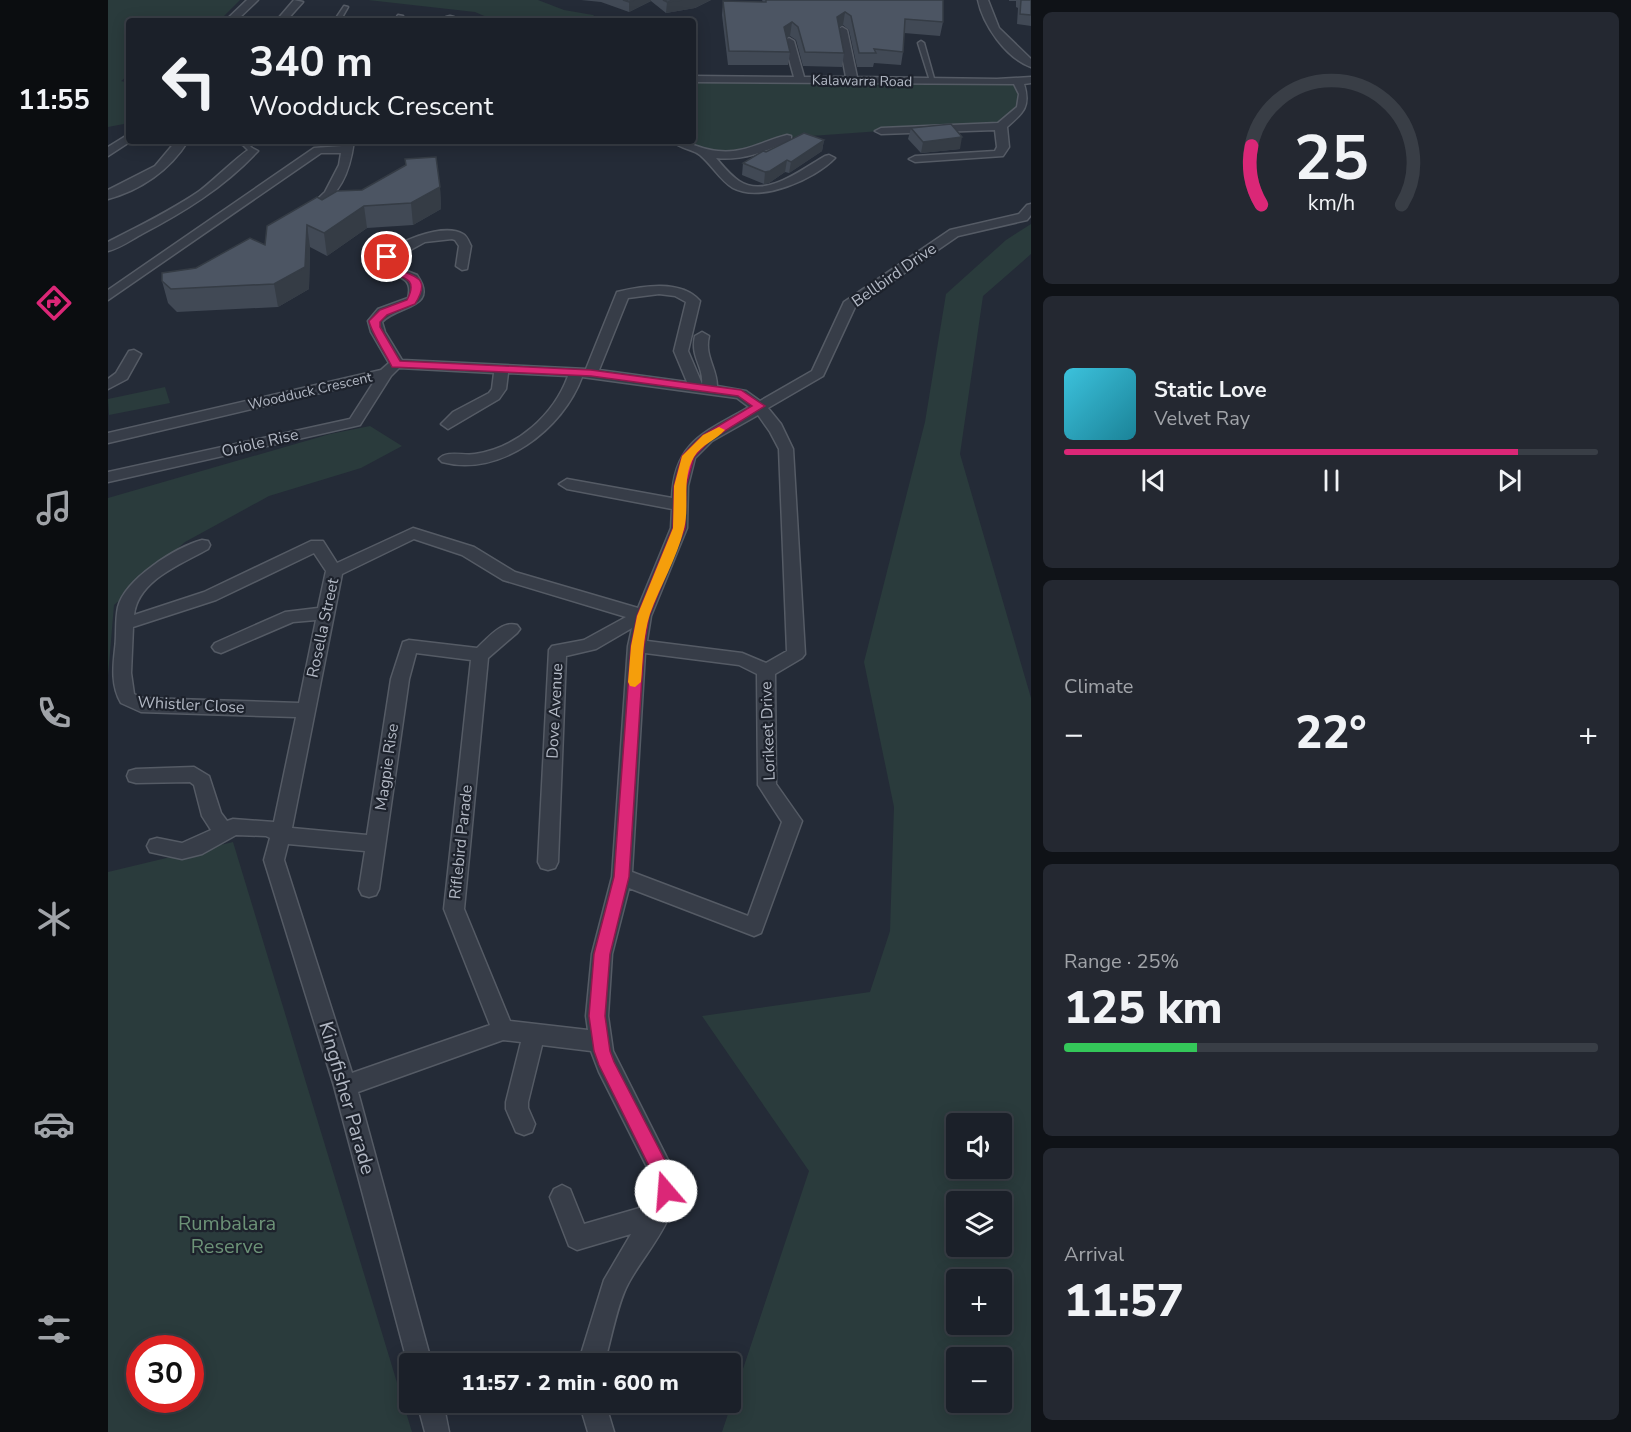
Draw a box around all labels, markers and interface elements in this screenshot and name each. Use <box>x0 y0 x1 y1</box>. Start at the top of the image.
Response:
text: 340 m <box>249 34 373 91</box>
icon: left <box>150 42 228 120</box>
street label: Kalawarra Road <box>812 71 912 91</box>
text: 11:55 <box>18 82 90 119</box>
text: Woodduck Crescent <box>249 88 493 125</box>
text: 25 <box>1294 116 1368 201</box>
text: km/h <box>1307 188 1355 218</box>
pin <box>361 231 412 282</box>
street label: Bellbird Drive <box>847 238 941 312</box>
icon: arrive <box>370 240 403 273</box>
icon: directions <box>33 282 75 324</box>
street label: Woodduck Crescent <box>246 367 374 414</box>
text: Static Love <box>1154 375 1267 405</box>
text: Velvet Ray <box>1154 405 1250 432</box>
street label: Oriole Rise <box>219 423 301 463</box>
icon: previous <box>1137 464 1170 497</box>
icon: pause <box>1315 464 1348 497</box>
icon: next <box>1493 464 1526 497</box>
icon: music <box>33 487 75 529</box>
street label: Rosella Street <box>302 576 344 680</box>
street label: Dove Avenue <box>542 663 568 759</box>
text: Climate <box>1064 673 1133 700</box>
street label: Lorikeet Drive <box>755 681 781 781</box>
street label: Whistler Close <box>137 691 245 719</box>
icon: phone <box>33 692 75 734</box>
text: 22° <box>1295 703 1367 764</box>
text: − <box>1064 712 1084 757</box>
text: + <box>1578 712 1598 757</box>
street label: Magpie Rise <box>370 722 404 812</box>
street label: Riflebird Parade <box>444 784 478 900</box>
icon: climate <box>33 898 75 940</box>
text: Range · 25% <box>1064 948 1179 975</box>
text: 125 km <box>1064 978 1223 1039</box>
street label: Kingfisher Parade <box>312 1018 382 1178</box>
icon: car <box>33 1103 75 1145</box>
map controls <box>946 1113 1012 1413</box>
button: sound <box>946 1113 1012 1179</box>
position arrow <box>634 1159 698 1223</box>
button: layers <box>946 1191 1012 1257</box>
park label: Rumbalara Reserve <box>178 1210 276 1260</box>
text: Arrival <box>1064 1241 1124 1268</box>
button: + <box>946 1269 1012 1335</box>
text: 11:57 <box>1064 1271 1184 1332</box>
icon: filters <box>33 1308 75 1350</box>
speed limit sign: 30 <box>126 1335 204 1413</box>
button: − <box>946 1347 1012 1413</box>
text: 11:57 · 2 min · 600 m <box>461 1368 679 1398</box>

